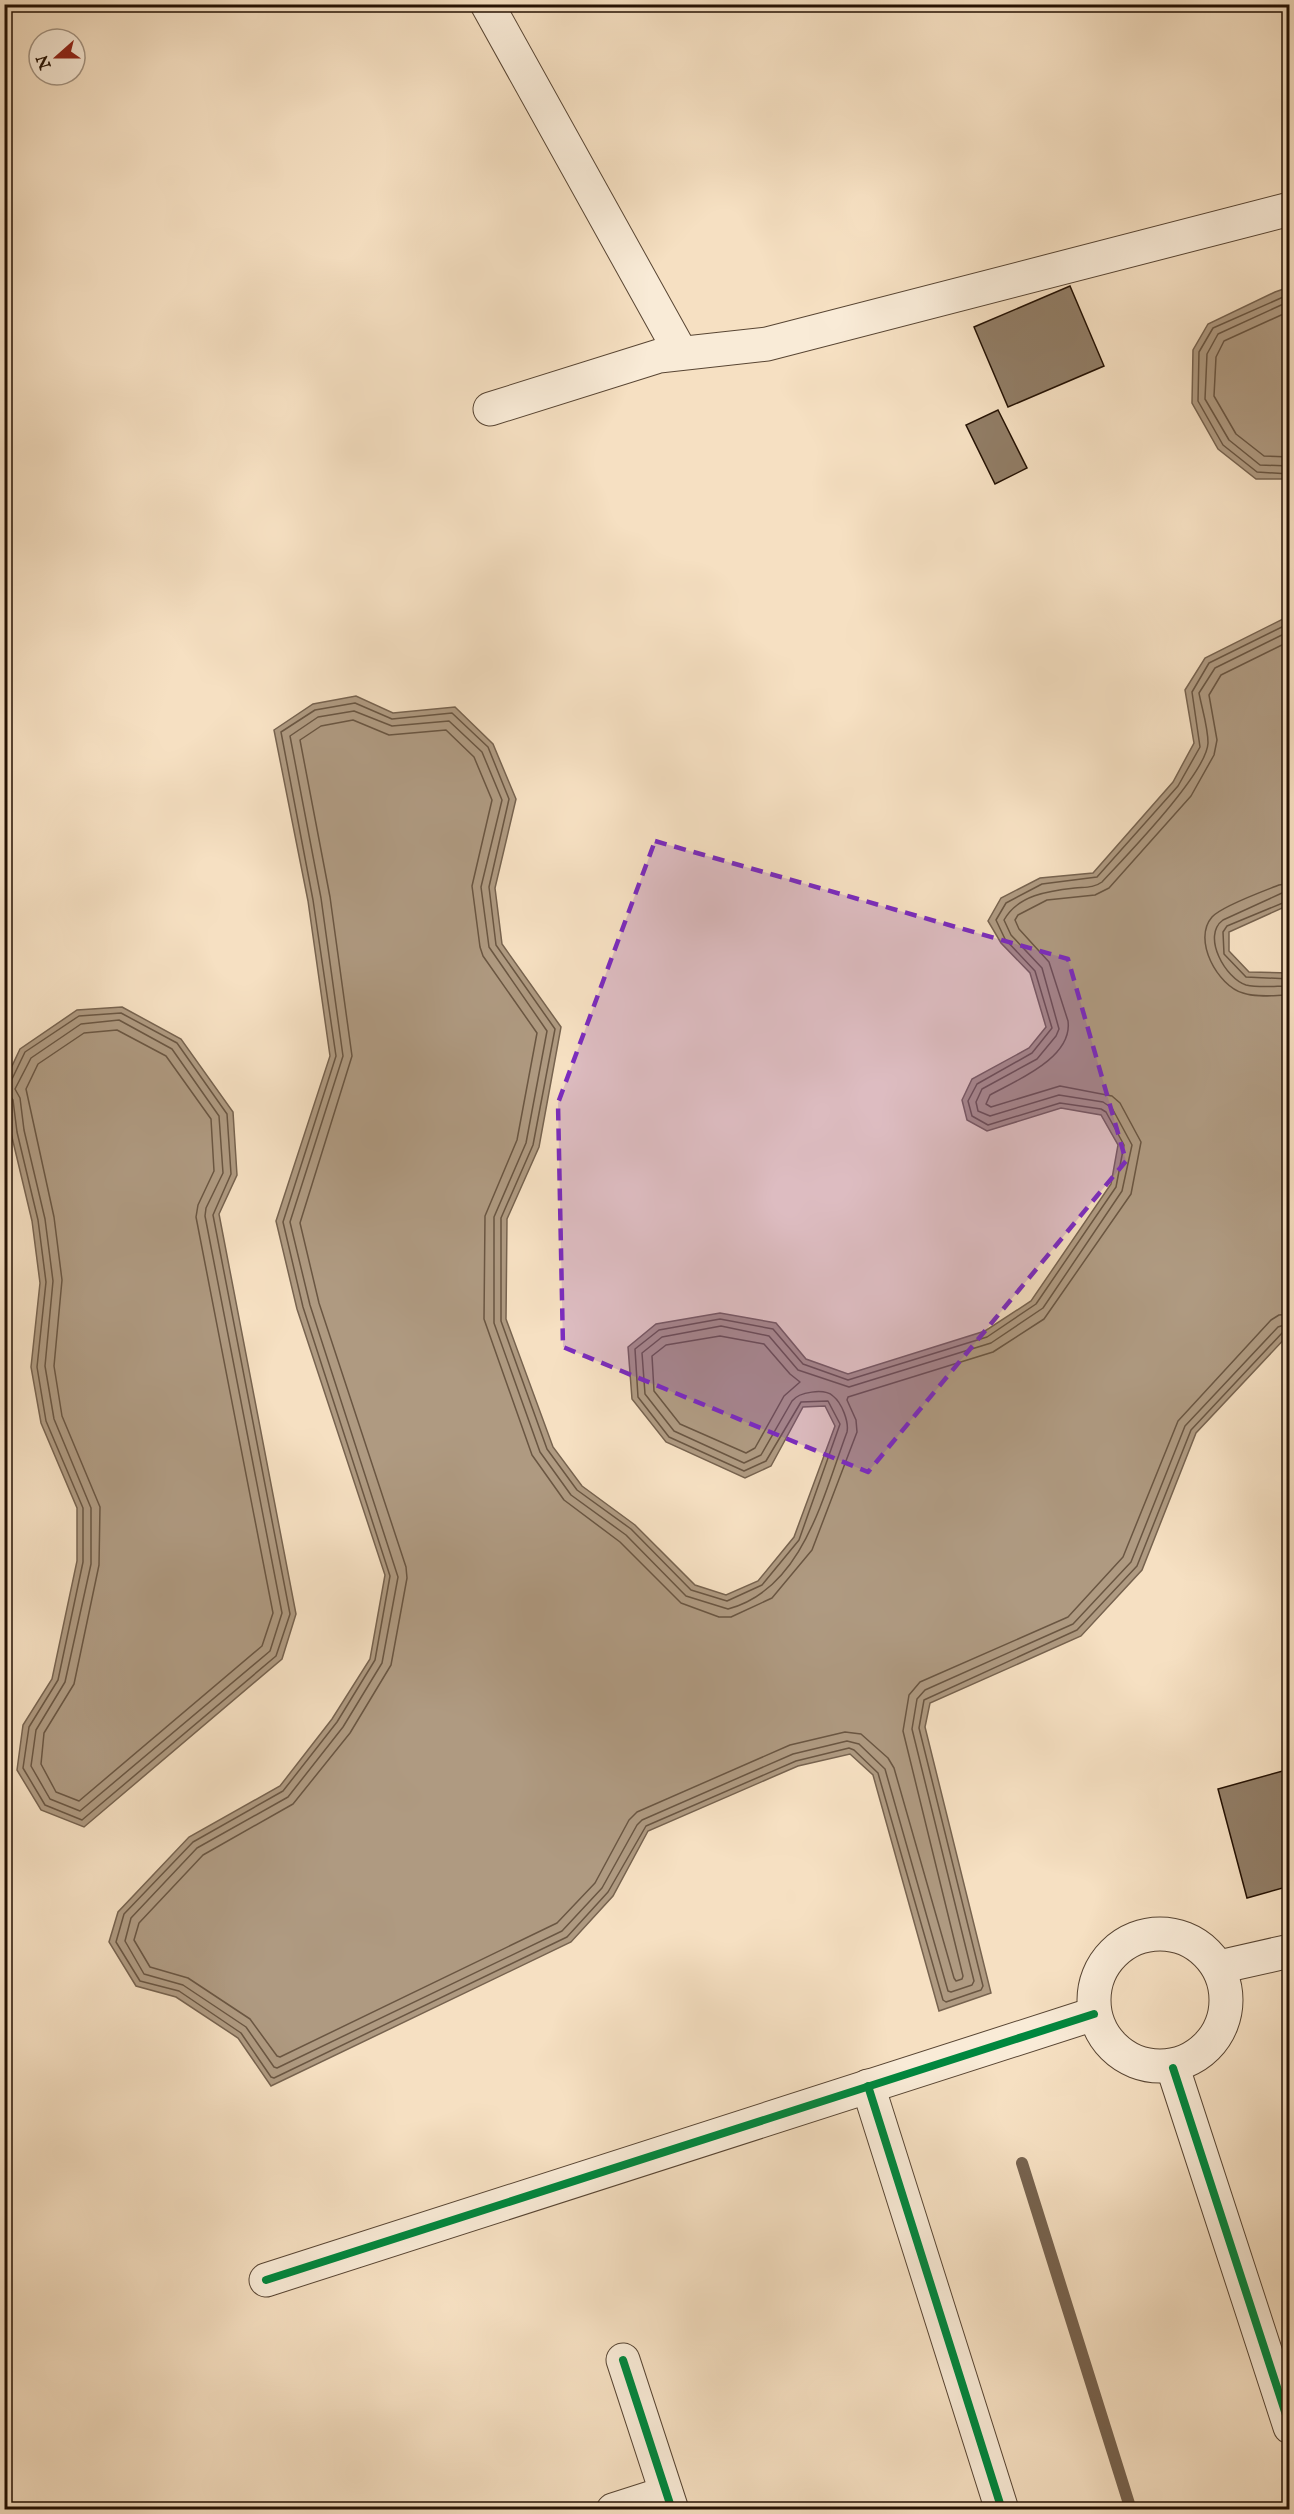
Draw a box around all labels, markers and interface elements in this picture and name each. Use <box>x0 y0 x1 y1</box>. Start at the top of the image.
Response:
north arrow <box>27 27 87 87</box>
text: N <box>33 51 57 73</box>

